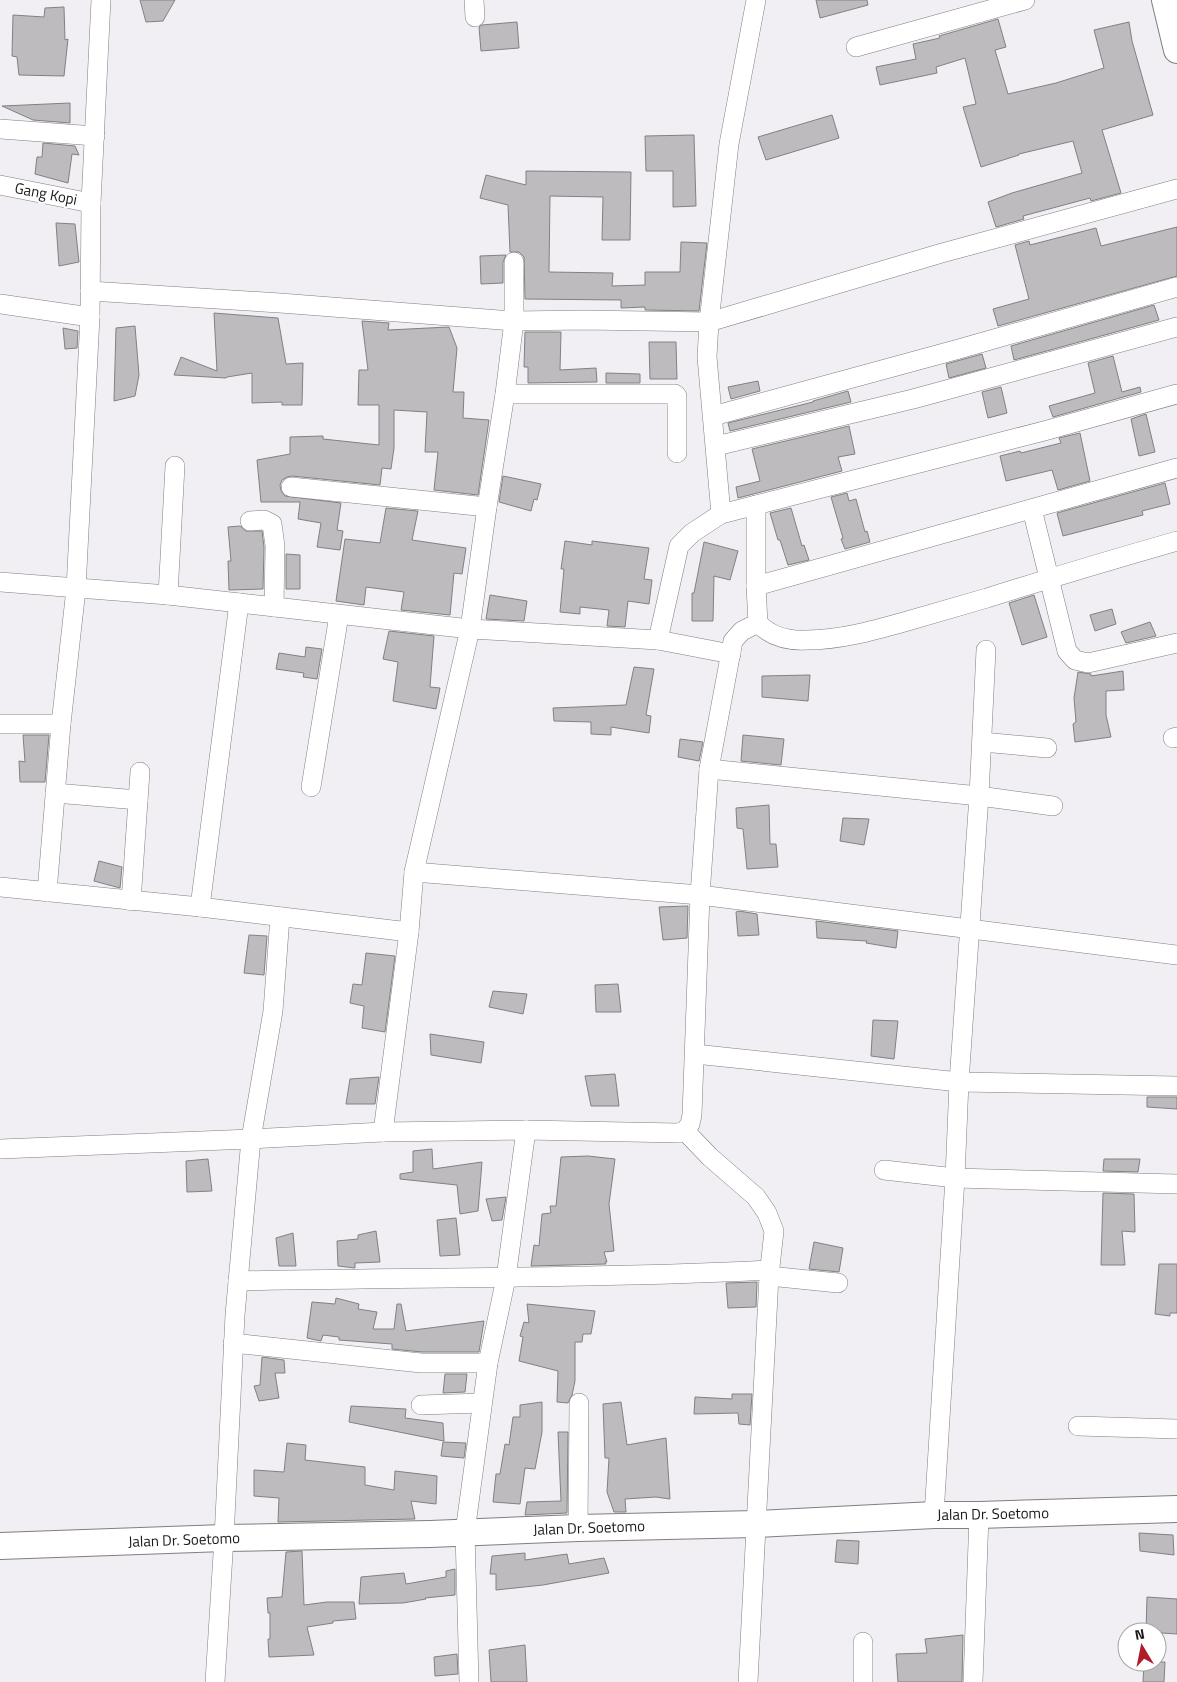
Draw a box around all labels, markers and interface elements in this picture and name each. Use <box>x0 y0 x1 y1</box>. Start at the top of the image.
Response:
street label: Gang Kopi <box>13 176 79 211</box>
street label: Jalan Dr. Soetomo <box>937 1501 1049 1526</box>
street label: Jalan Dr. Soetomo <box>533 1514 645 1541</box>
street label: Jalan Dr. Soetomo <box>128 1526 240 1553</box>
north arrow <box>1117 1622 1167 1672</box>
text: N <box>1133 1623 1146 1645</box>

